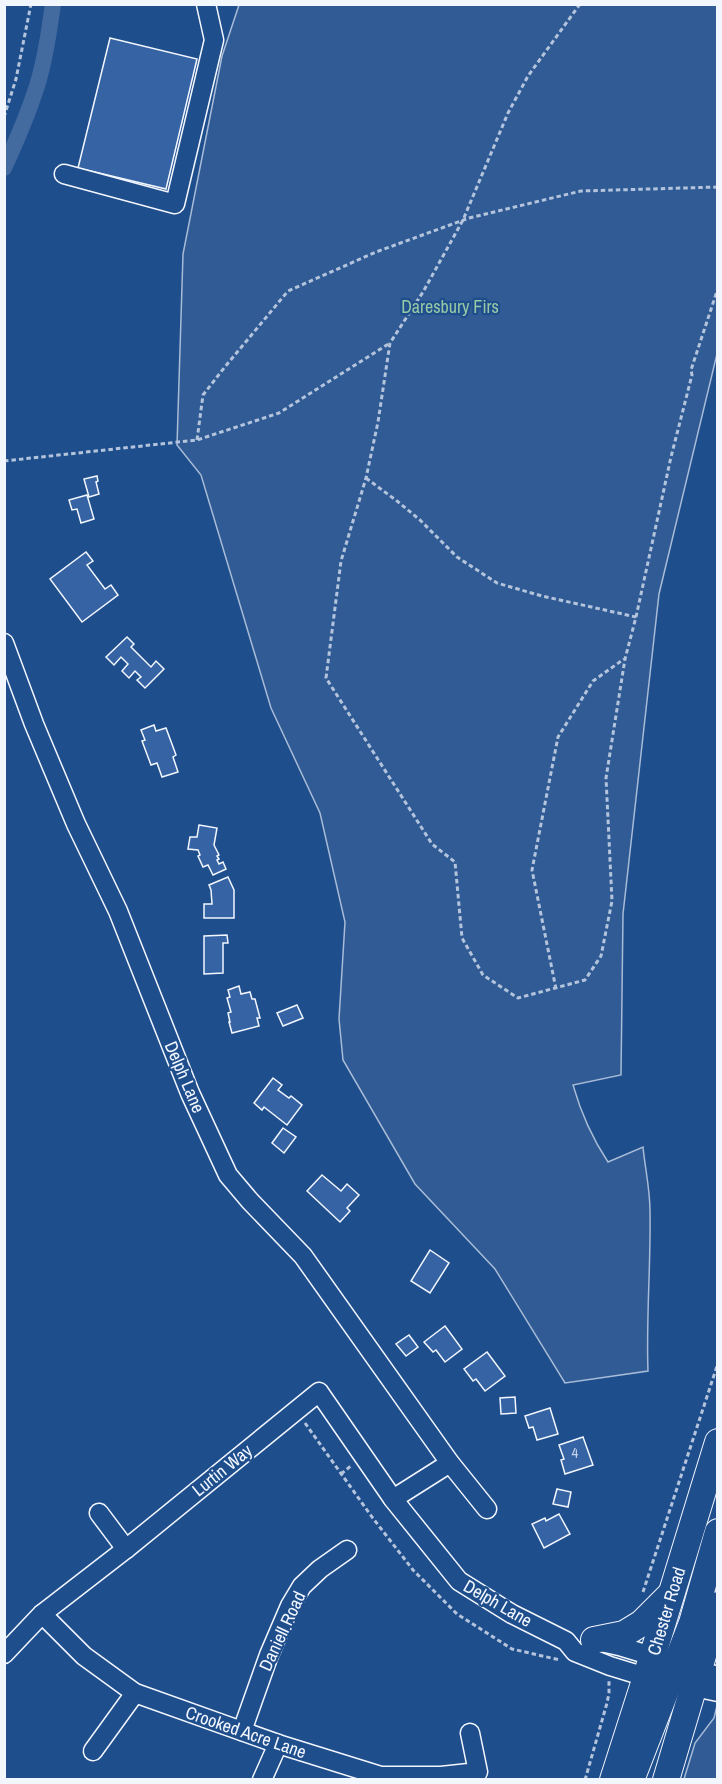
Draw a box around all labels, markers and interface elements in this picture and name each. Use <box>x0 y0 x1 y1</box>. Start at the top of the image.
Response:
park label: Daresbury Firs <box>401 294 499 319</box>
street label: Delph Lane <box>159 1037 211 1117</box>
street label: Lurtin Way <box>187 1438 258 1502</box>
house number: 4 <box>572 1442 579 1463</box>
street label: Chester Road <box>641 1564 691 1658</box>
street label: Delph Lane <box>459 1573 537 1633</box>
street label: Daniell Road <box>253 1587 311 1675</box>
street label: Crooked Acre Lane <box>182 1700 310 1764</box>

